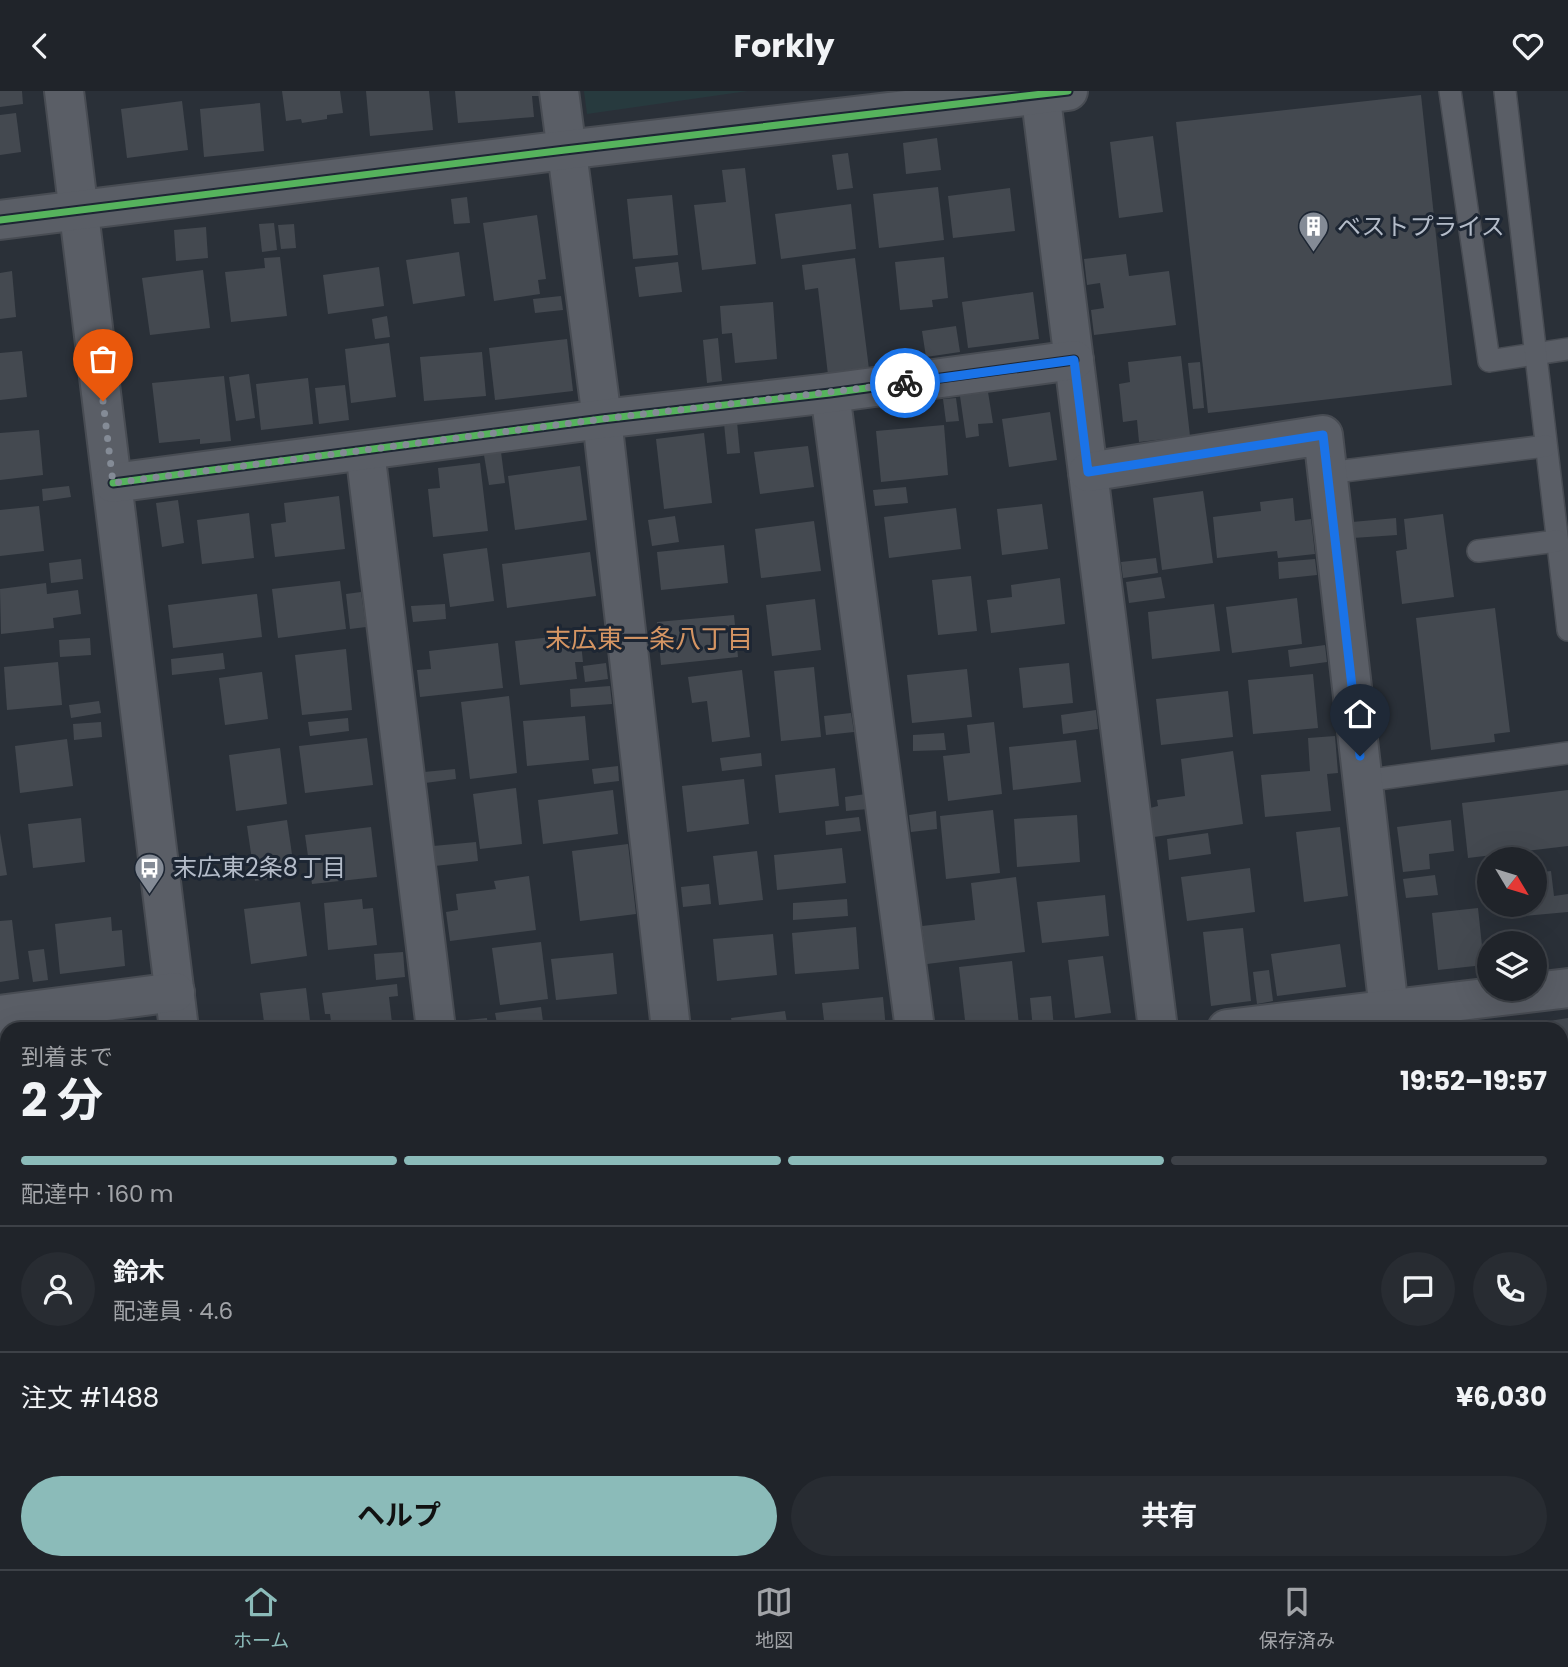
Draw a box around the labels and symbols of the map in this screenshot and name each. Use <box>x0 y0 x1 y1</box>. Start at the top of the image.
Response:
building icon: ベストプライス <box>1297 210 1331 254</box>
place label: ベストプライス <box>1337 210 1505 243</box>
pin <box>73 329 133 401</box>
courier <box>870 348 940 418</box>
district label: 末広東一条八丁目 <box>545 621 753 657</box>
pin <box>1330 684 1390 756</box>
north arrow <box>1477 847 1547 917</box>
bus stop icon: 末広東2条8丁目 <box>133 851 167 895</box>
place label: 末広東2条8丁目 <box>173 851 346 884</box>

